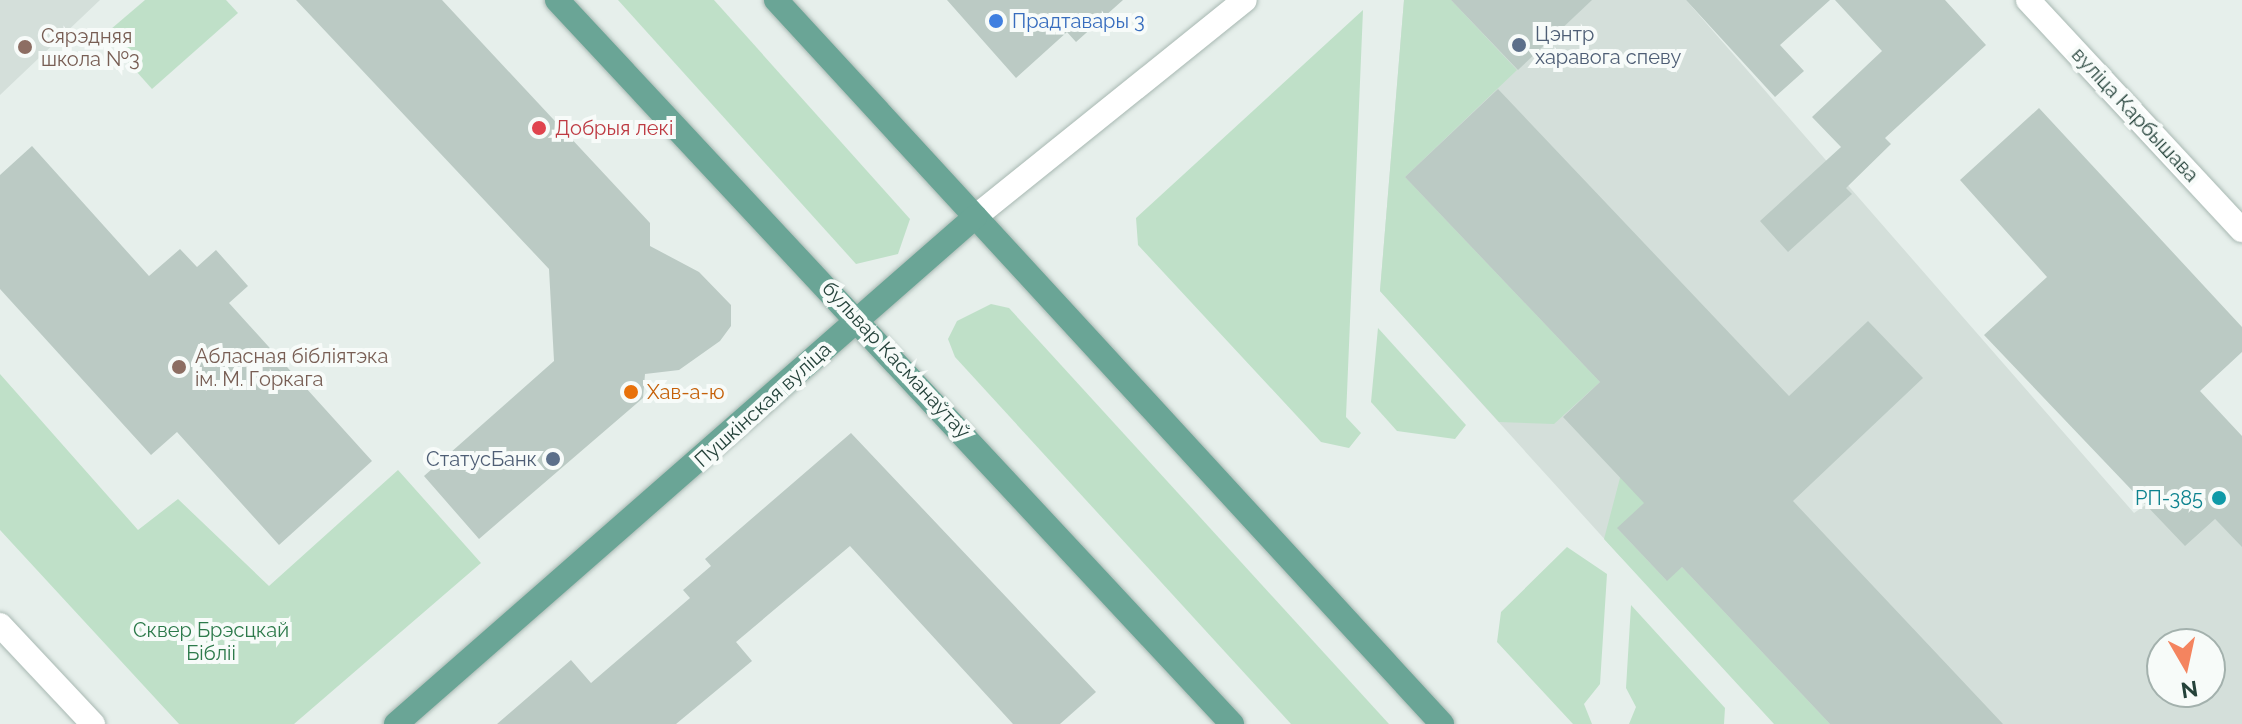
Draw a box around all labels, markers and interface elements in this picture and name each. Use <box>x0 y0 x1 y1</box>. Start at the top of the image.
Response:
place label: Прадтавары 3 <box>1012 9 1145 33</box>
marker: Прадтавары 3 <box>987 12 1005 30</box>
place label: Цэнтр харавога спеву <box>1535 22 1681 69</box>
place label: Сярэдняя школа №3 <box>41 24 140 71</box>
marker: Цэнтр харавога спеву <box>1510 36 1528 54</box>
marker: Сярэдняя школа №3 <box>16 38 34 56</box>
street label: вуліца Карбышава <box>2067 43 2203 187</box>
place label: Добрыя лекі <box>555 116 673 140</box>
marker: Добрыя лекі <box>530 119 548 137</box>
street label: бульвар Касманаўтаў <box>817 276 975 444</box>
street label: Пушкінская вуліца <box>690 338 836 472</box>
place label: Абласная бібліятэка ім. М. Горкага <box>195 344 388 391</box>
marker: Абласная бібліятэка ім. М. Горкага <box>170 358 188 376</box>
place label: Хав-а-ю <box>647 380 724 404</box>
marker: Хав-а-ю <box>622 383 640 401</box>
place label: СтатусБанк <box>426 447 537 471</box>
marker: СтатусБанк <box>544 450 562 468</box>
place label: РП-385 <box>2135 486 2203 510</box>
marker: РП-385 <box>2210 489 2228 507</box>
park label: Сквер Брэсцкай Бібліі <box>133 618 289 665</box>
north arrow <box>2146 628 2226 708</box>
text: N <box>2179 676 2200 704</box>

